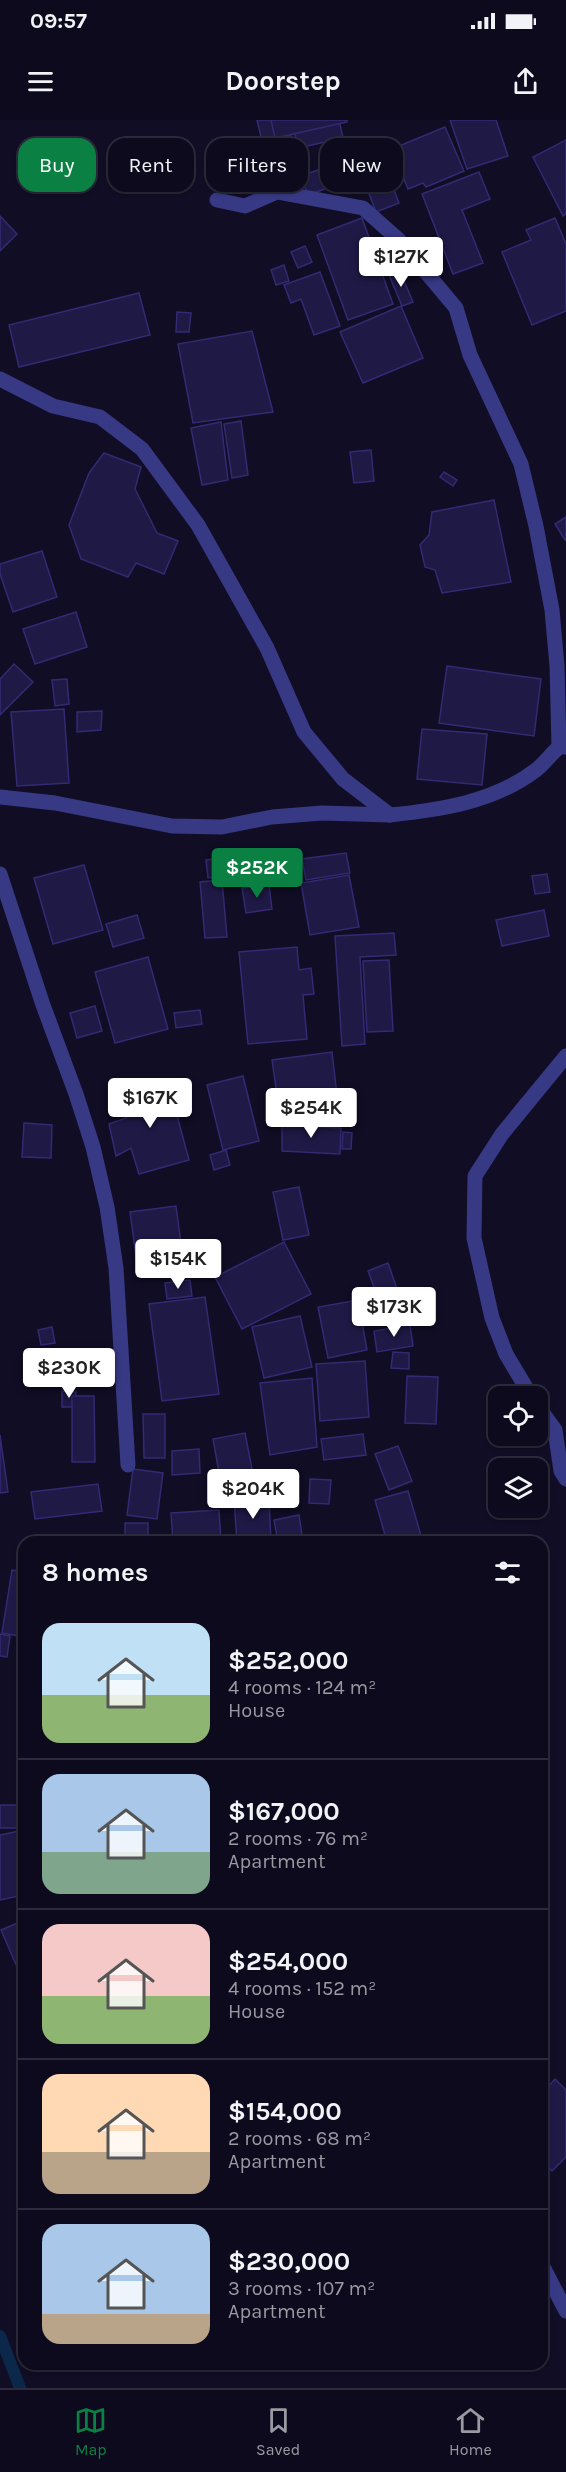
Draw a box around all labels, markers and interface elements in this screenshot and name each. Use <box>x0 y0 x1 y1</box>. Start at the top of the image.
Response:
text: 09:57 <box>30 8 87 34</box>
icon: menu <box>24 65 57 98</box>
text: Doorstep <box>225 65 341 97</box>
icon: share <box>509 65 542 98</box>
chip: Buy <box>18 138 96 192</box>
chip: Rent <box>108 138 194 192</box>
chip: Filters <box>206 138 308 192</box>
chip: New <box>320 138 403 192</box>
pin: $127K <box>359 237 443 288</box>
text: $127K <box>373 245 429 268</box>
pin: $252K <box>215 848 299 899</box>
text: $252K <box>226 856 288 879</box>
pin: $167K <box>108 1078 192 1129</box>
text: $167K <box>122 1086 178 1109</box>
pin: $254K <box>269 1088 353 1139</box>
text: $254K <box>280 1096 342 1119</box>
pin: $154K <box>136 1239 220 1290</box>
text: $154K <box>149 1247 207 1270</box>
pin: $173K <box>352 1287 436 1338</box>
text: $173K <box>366 1295 422 1318</box>
pin: $230K <box>27 1348 111 1399</box>
text: $230K <box>37 1356 101 1379</box>
map controls <box>488 1386 548 1518</box>
button: locate <box>488 1386 548 1446</box>
button: layers <box>488 1458 548 1518</box>
pin: $204K <box>211 1469 295 1520</box>
text: $204K <box>221 1477 285 1500</box>
icon: filters <box>491 1556 524 1589</box>
text: 8 homes <box>42 1557 148 1588</box>
text: $252,000 <box>228 1645 348 1676</box>
icon: home <box>90 1647 162 1719</box>
text: 4 rooms · 124 m² <box>228 1676 376 1699</box>
text: House <box>228 1699 285 1722</box>
text: $167,000 <box>228 1796 340 1827</box>
icon: home <box>90 1798 162 1870</box>
text: 2 rooms · 76 m² <box>228 1827 368 1850</box>
text: Apartment <box>228 1850 326 1873</box>
text: $254,000 <box>228 1946 348 1977</box>
icon: home <box>90 1948 162 2020</box>
text: 4 rooms · 152 m² <box>228 1977 376 2000</box>
text: House <box>228 2000 285 2023</box>
text: $154,000 <box>228 2096 342 2127</box>
icon: home <box>90 2098 162 2170</box>
text: 2 rooms · 68 m² <box>228 2127 371 2150</box>
text: Apartment <box>228 2150 326 2173</box>
text: $230,000 <box>228 2246 350 2277</box>
icon: home <box>90 2248 162 2320</box>
text: 3 rooms · 107 m² <box>228 2277 375 2300</box>
text: Apartment <box>228 2300 326 2323</box>
tab: Map <box>74 2404 107 2459</box>
tab: Saved <box>256 2404 300 2459</box>
tab: Home <box>449 2404 492 2459</box>

